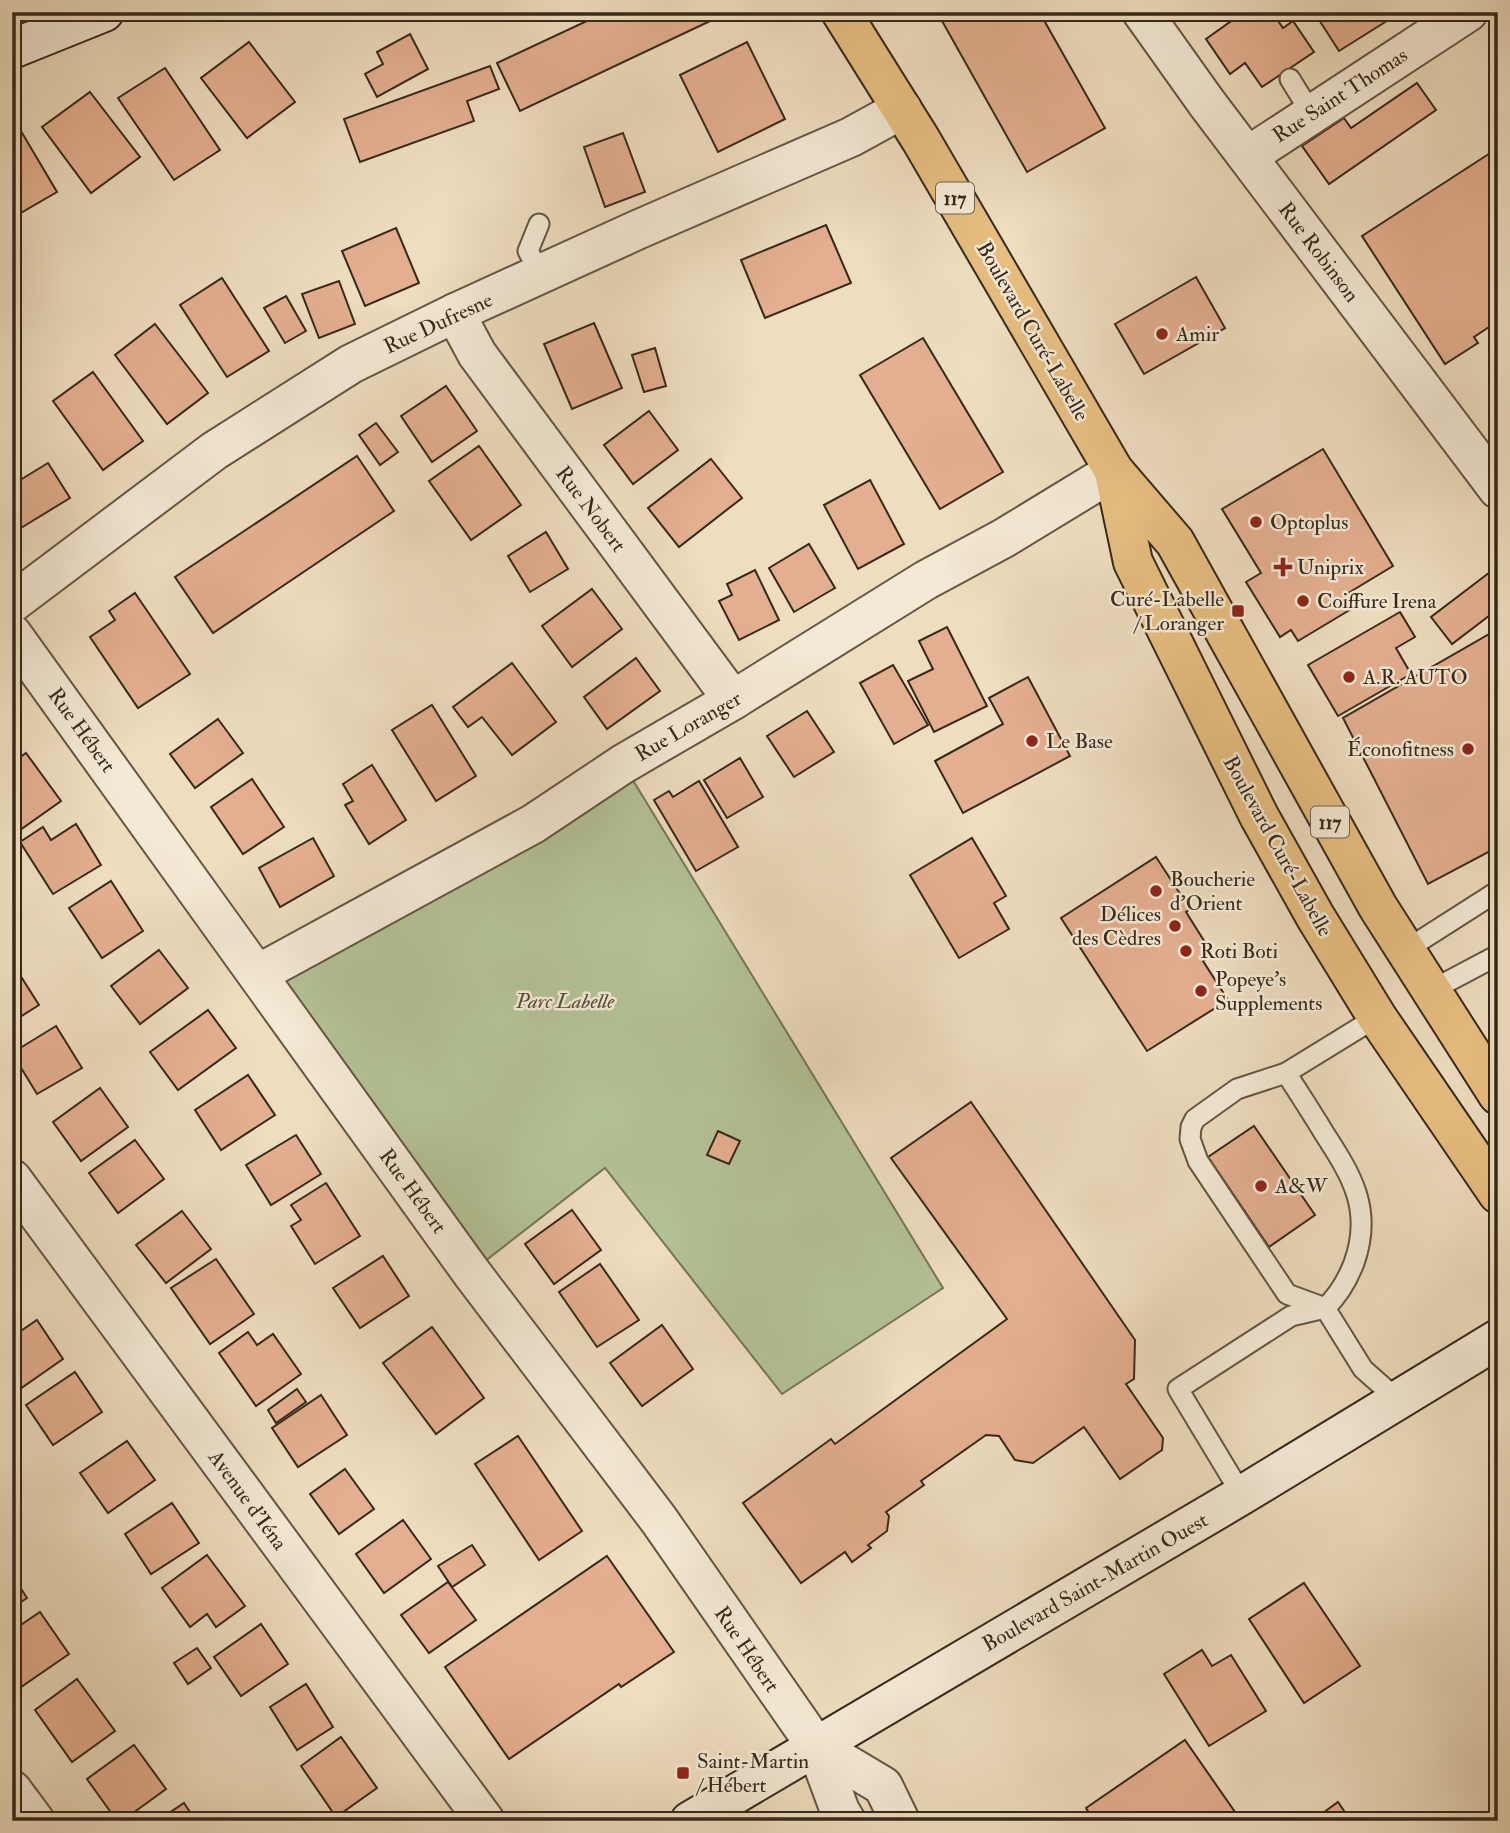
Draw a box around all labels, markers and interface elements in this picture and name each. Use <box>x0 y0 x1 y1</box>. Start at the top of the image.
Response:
street label: Rue Saint Thomas <box>1268 42 1413 149</box>
road number: 117 <box>936 182 974 214</box>
street label: Rue Robinson <box>1272 197 1365 308</box>
street label: Boulevard Curé-Labelle <box>970 237 1095 426</box>
street label: Rue Dufresne <box>379 286 497 360</box>
place label: Amir <box>1175 321 1219 348</box>
marker: Amir <box>1154 326 1170 342</box>
street label: Rue Nobert <box>549 461 632 558</box>
place label: Optoplus <box>1270 509 1348 536</box>
marker: Optoplus <box>1248 514 1264 530</box>
place label: Uniprix <box>1297 554 1364 581</box>
marker: Uniprix <box>1275 559 1291 575</box>
place label: Curé-Labelle / Loranger <box>1110 586 1224 637</box>
place label: Coiffure Irena <box>1317 588 1437 615</box>
marker: Coiffure Irena <box>1295 593 1311 609</box>
marker: Curé-Labelle / Loranger <box>1230 603 1246 619</box>
place label: A.R. AUTO <box>1362 664 1468 691</box>
marker: A.R. AUTO <box>1341 669 1357 685</box>
street label: Rue Hébert <box>42 683 122 778</box>
street label: Rue Loranger <box>630 685 746 768</box>
place label: Le Base <box>1046 728 1113 755</box>
marker: Le Base <box>1024 733 1040 749</box>
place label: Éconofitness <box>1347 736 1454 763</box>
marker: Éconofitness <box>1460 741 1476 757</box>
street label: Boulevard Curé-Labelle <box>1217 751 1339 942</box>
road number: 117 <box>1311 806 1349 838</box>
place label: Boucherie d'Orient <box>1170 866 1255 917</box>
marker: Boucherie d'Orient <box>1148 883 1164 899</box>
place label: Délices des Cèdres <box>1072 901 1161 952</box>
marker: Délices des Cèdres <box>1167 918 1183 934</box>
place label: Roti Boti <box>1200 938 1278 965</box>
marker: Roti Boti <box>1178 943 1194 959</box>
place label: Popeye's Supplements <box>1215 966 1322 1017</box>
marker: Popeye's Supplements <box>1193 983 1209 999</box>
park label: Parc Labelle <box>515 988 615 1015</box>
street label: Rue Hébert <box>373 1144 453 1239</box>
place label: A&W <box>1274 1173 1328 1200</box>
marker: A&W <box>1253 1178 1269 1194</box>
street label: Avenue d'Iéna <box>202 1444 293 1556</box>
street label: Boulevard Saint-Martin Ouest <box>978 1507 1213 1658</box>
street label: Rue Hébert <box>708 1601 785 1698</box>
place label: Saint-Martin / Hébert <box>695 1748 809 1799</box>
marker: Saint-Martin / Hébert <box>675 1765 691 1781</box>

